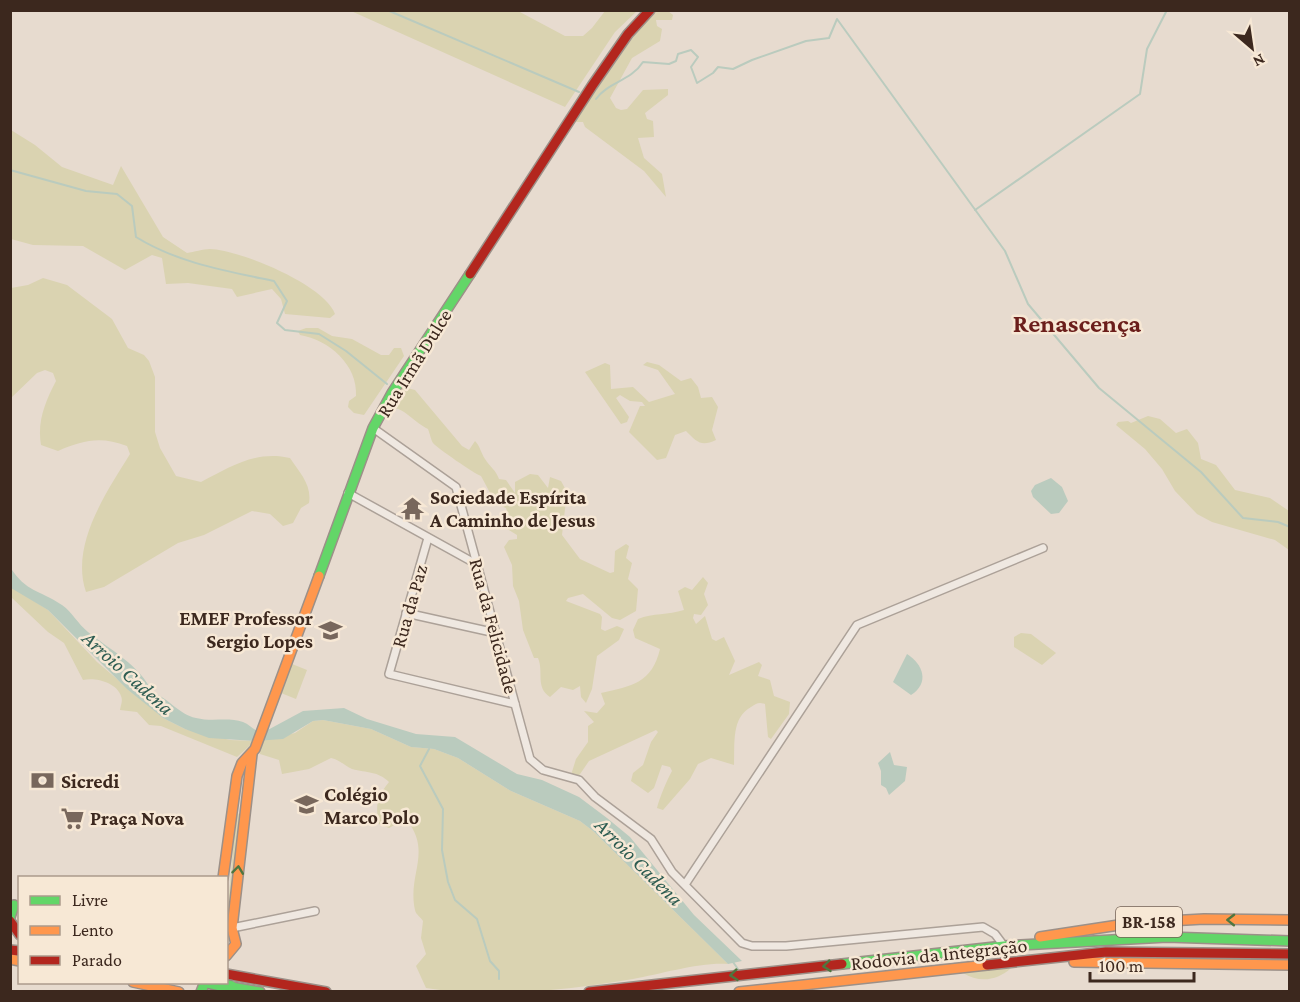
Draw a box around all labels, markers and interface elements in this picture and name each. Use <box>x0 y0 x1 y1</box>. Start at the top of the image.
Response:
north arrow <box>1222 18 1282 78</box>
text: N <box>1250 51 1268 71</box>
street label: Rua Irmã Dulce <box>372 305 456 421</box>
district label: Renascença <box>1013 309 1142 338</box>
place label: Sociedade Espírita A Caminho de Jesus <box>429 486 595 531</box>
temple icon: Sociedade Espírita A Caminho de Jesus <box>399 496 425 522</box>
street label: Rua da Felicidade <box>465 556 523 696</box>
street label: Rua da Paz <box>387 562 431 650</box>
place label: EMEF Professor Sergio Lopes <box>179 607 313 652</box>
school or university icon: EMEF Professor Sergio Lopes <box>318 617 344 643</box>
water label: Arroio Cadena <box>77 625 179 720</box>
bank icon: Sicredi <box>30 768 56 794</box>
place label: Sicredi <box>61 770 119 792</box>
place label: Colégio Marco Polo <box>324 783 419 828</box>
school or university icon: Colégio Marco Polo <box>293 792 319 818</box>
supermarket icon: Praça Nova <box>59 805 85 831</box>
place label: Praça Nova <box>90 807 184 829</box>
water label: Arroio Cadena <box>589 812 688 911</box>
one-way arrow <box>232 866 244 875</box>
legend <box>18 876 228 984</box>
text: Livre <box>72 890 108 910</box>
road number: BR-158 <box>1116 907 1182 937</box>
one-way arrow <box>1227 914 1236 926</box>
text: Lento <box>72 920 113 940</box>
street label: Rodovia da Integração <box>850 934 1029 975</box>
scale bar <box>1090 945 1194 983</box>
text: Parado <box>72 950 122 970</box>
text: 100 m <box>1099 956 1144 976</box>
one-way arrow <box>822 959 832 971</box>
one-way arrow <box>730 968 739 981</box>

